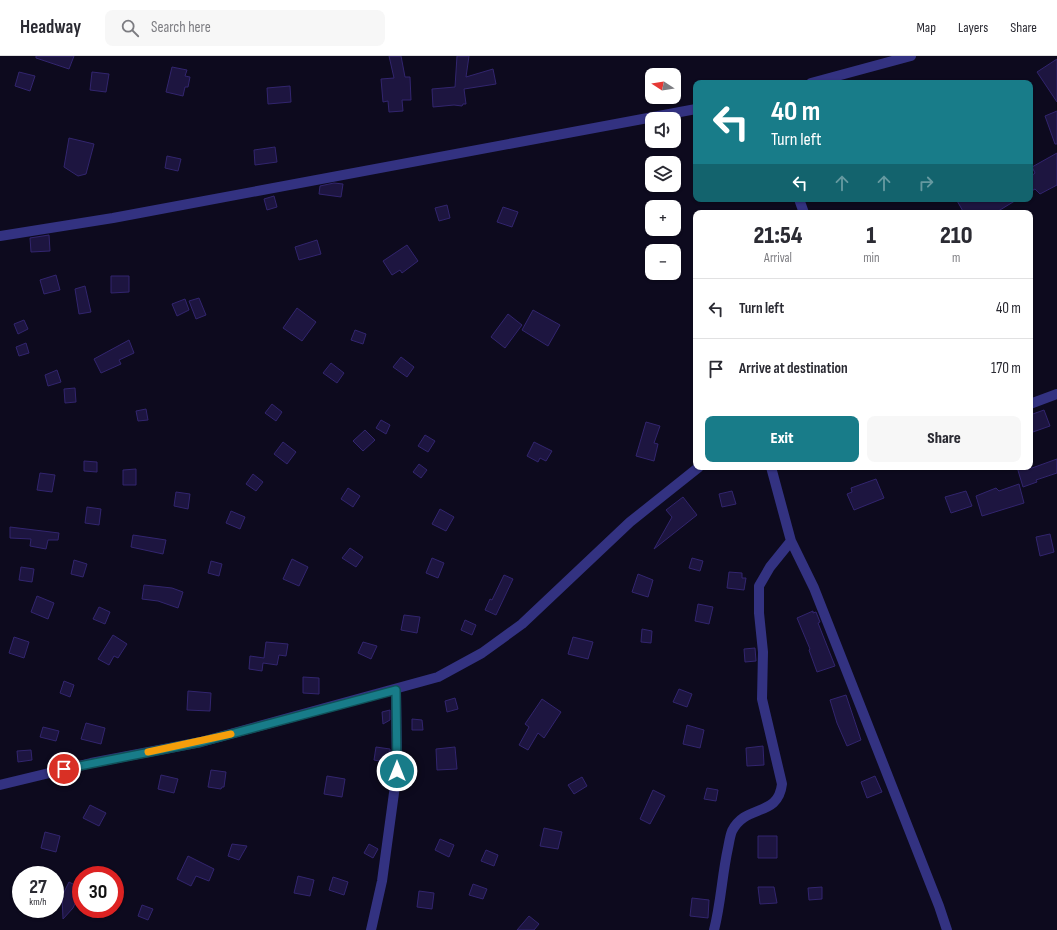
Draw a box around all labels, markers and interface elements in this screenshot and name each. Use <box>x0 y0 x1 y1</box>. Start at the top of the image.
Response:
search box <box>105 10 385 46</box>
text: Headway <box>20 16 81 39</box>
icon: search <box>119 17 141 39</box>
text: Search here <box>151 18 211 37</box>
text: Map <box>916 19 936 36</box>
text: Layers <box>958 19 988 36</box>
text: Share <box>1010 19 1037 36</box>
north arrow <box>645 68 681 104</box>
map controls <box>645 68 681 280</box>
text: 40 m <box>771 95 820 128</box>
icon: left <box>705 96 757 148</box>
button: sound <box>645 112 681 148</box>
text: Turn left <box>771 129 822 150</box>
button: layers <box>645 156 681 192</box>
icon: left <box>789 172 811 194</box>
icon: ahead <box>831 172 853 194</box>
icon: ahead <box>873 172 895 194</box>
icon: right <box>915 172 937 194</box>
button: + <box>645 200 681 236</box>
text: 21:54 <box>754 221 803 250</box>
text: 1 <box>866 221 876 250</box>
text: 210 <box>940 221 972 250</box>
button: − <box>645 244 681 280</box>
text: Arrival <box>764 250 792 266</box>
text: min <box>863 250 879 266</box>
text: m <box>952 250 960 266</box>
icon: left <box>705 298 727 320</box>
text: Turn left <box>739 299 784 318</box>
text: 40 m <box>996 299 1021 318</box>
icon: arrive <box>705 358 727 380</box>
text: Arrive at destination <box>739 359 848 378</box>
text: 170 m <box>991 359 1021 378</box>
button: Exit <box>705 416 859 462</box>
button: Share <box>867 416 1021 462</box>
position arrow <box>376 750 418 792</box>
pin <box>47 752 81 786</box>
icon: arrive <box>53 758 75 780</box>
speed limit sign: 30 <box>72 866 124 918</box>
text: 27 <box>29 875 47 899</box>
text: km/h <box>29 896 47 908</box>

